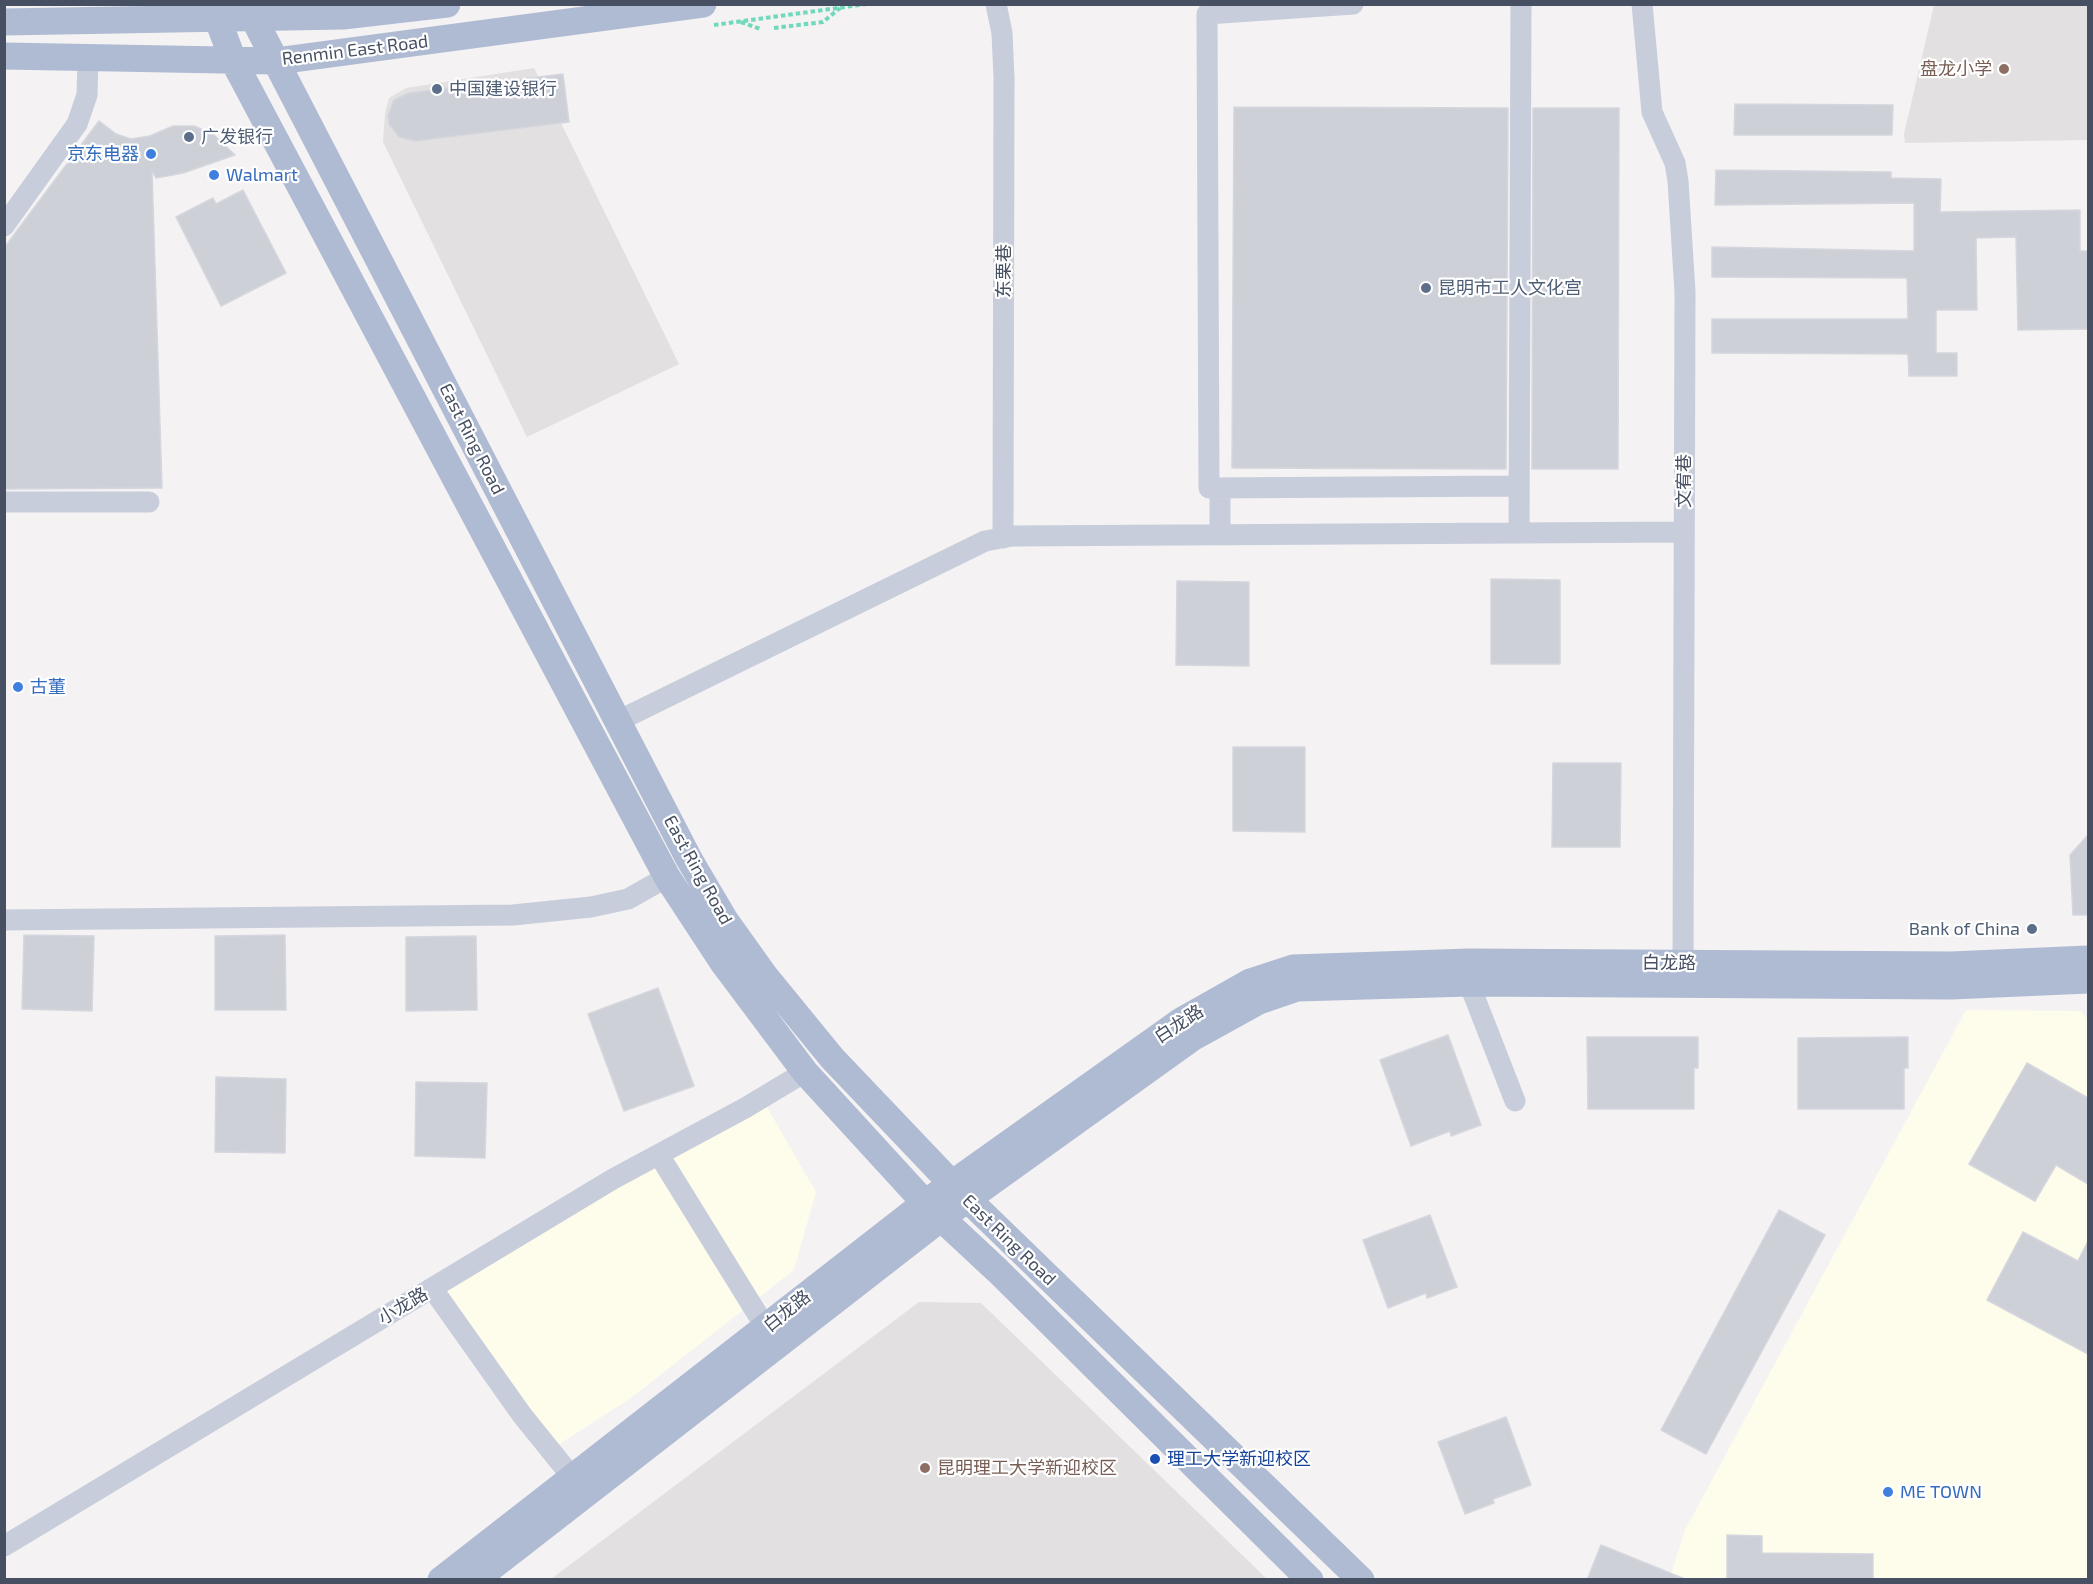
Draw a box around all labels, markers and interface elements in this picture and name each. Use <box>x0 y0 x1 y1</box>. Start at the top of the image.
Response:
street label: Renmin East Road <box>281 30 429 70</box>
place label: 盘龙小学 <box>1920 58 1992 80</box>
marker: 盘龙小学 <box>1997 62 2011 76</box>
place label: 中国建设银行 <box>449 78 557 100</box>
marker: 中国建设银行 <box>430 82 444 96</box>
place label: 广发银行 <box>201 126 273 148</box>
marker: 广发银行 <box>182 130 196 144</box>
place label: 京东电器 <box>67 143 139 165</box>
marker: 京东电器 <box>144 147 158 161</box>
place label: Walmart <box>226 164 298 186</box>
marker: Walmart <box>207 168 221 182</box>
street label: 东栗巷 <box>993 244 1015 298</box>
place label: 昆明市工人文化宫 <box>1438 277 1582 299</box>
marker: 昆明市工人文化宫 <box>1419 281 1433 295</box>
street label: East Ring Road <box>435 380 509 498</box>
street label: 文宥巷 <box>1673 454 1695 508</box>
place label: 古董 <box>30 676 66 698</box>
marker: 古董 <box>11 680 25 694</box>
street label: East Ring Road <box>659 812 737 928</box>
place label: Bank of China <box>1909 918 2020 940</box>
marker: Bank of China <box>2025 922 2039 936</box>
street label: 白龙路 <box>1642 952 1696 974</box>
street label: 白龙路 <box>1150 1000 1208 1048</box>
street label: East Ring Road <box>958 1190 1060 1290</box>
street label: 小龙路 <box>374 1283 432 1329</box>
street label: 白龙路 <box>759 1286 815 1336</box>
place label: 理工大学新迎校区 <box>1167 1448 1311 1470</box>
marker: 理工大学新迎校区 <box>1148 1452 1162 1466</box>
place label: 昆明理工大学新迎校区 <box>937 1457 1117 1479</box>
marker: 昆明理工大学新迎校区 <box>918 1461 932 1475</box>
place label: ME TOWN <box>1900 1481 1982 1503</box>
marker: ME TOWN <box>1881 1485 1895 1499</box>

